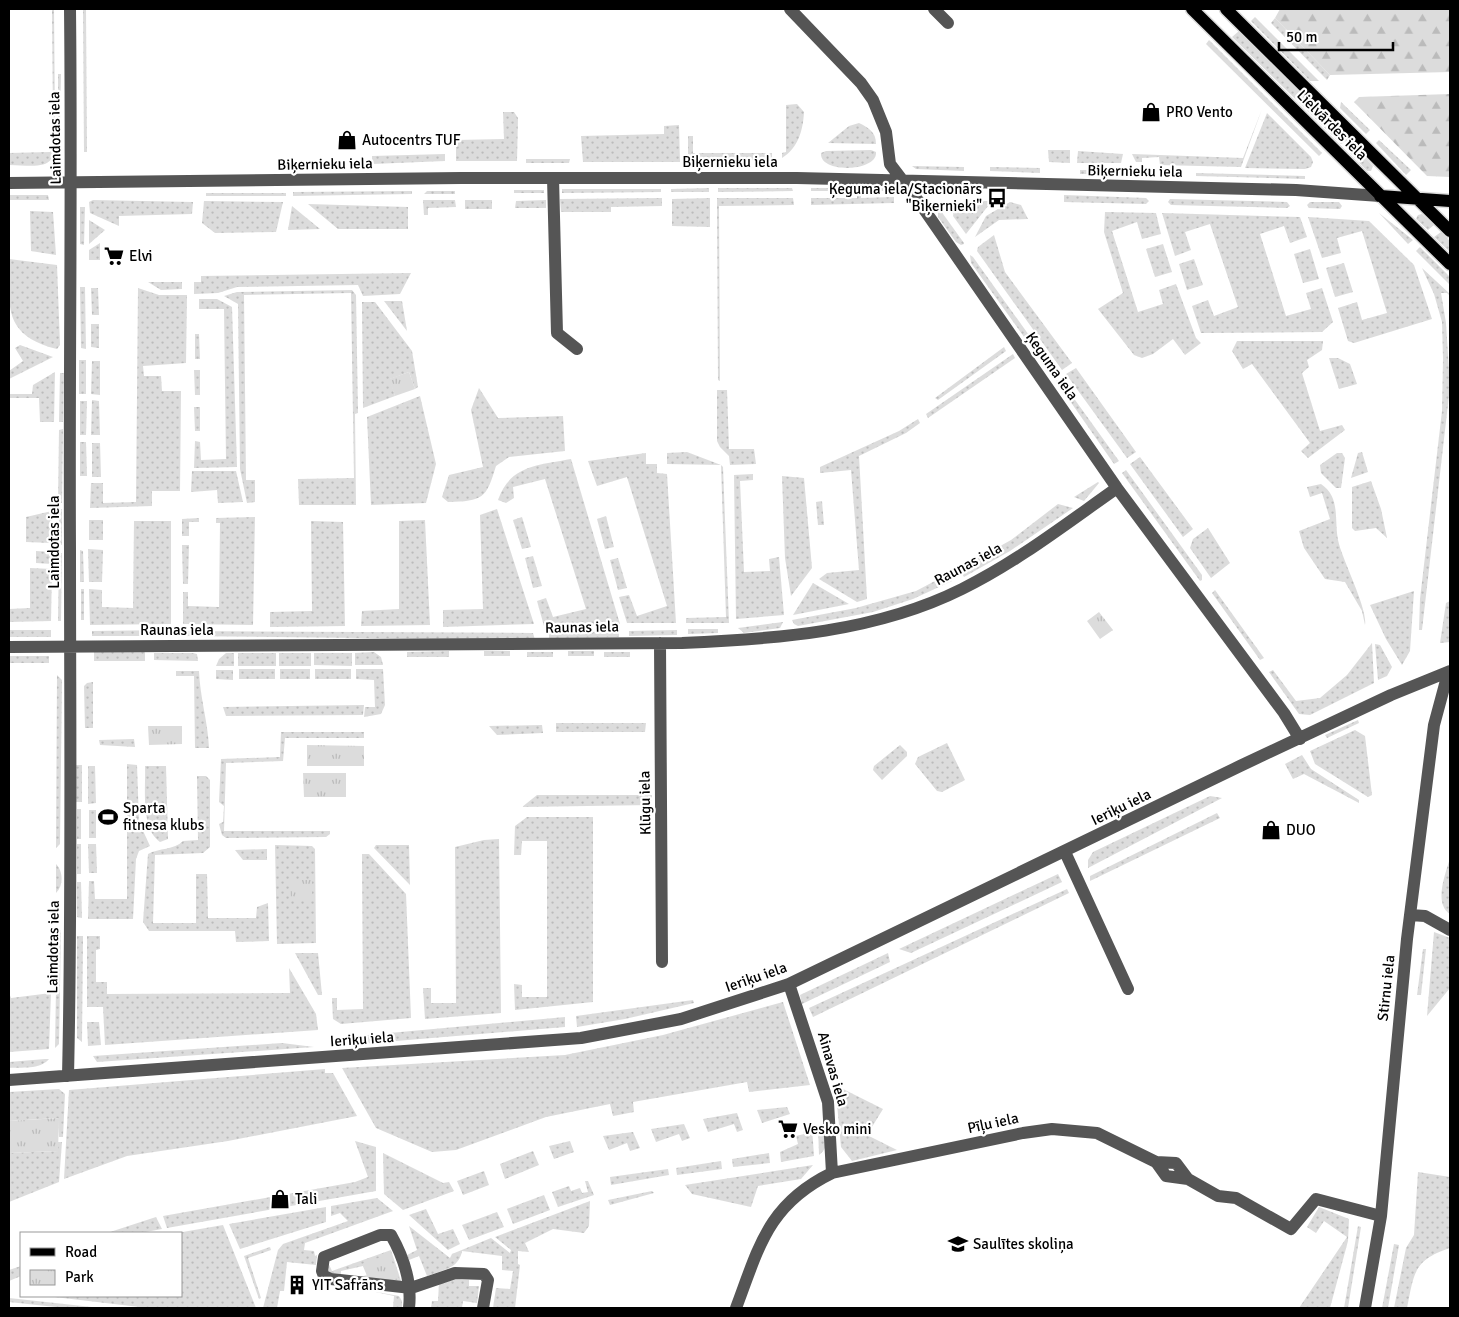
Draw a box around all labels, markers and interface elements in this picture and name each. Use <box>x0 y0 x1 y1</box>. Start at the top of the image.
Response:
scale bar <box>1279 20 1393 52</box>
text: 50 m <box>1286 28 1317 46</box>
street label: Lielvārdes iela <box>1293 86 1371 164</box>
street label: Laimdotas iela <box>45 91 65 185</box>
shop icon: PRO Vento <box>1140 101 1162 123</box>
place label: PRO Vento <box>1166 103 1233 121</box>
shop icon: Autocentrs TUF <box>336 129 358 151</box>
place label: Autocentrs TUF <box>362 131 461 149</box>
street label: Biķernieku iela <box>682 153 778 172</box>
street label: Biķernieku iela <box>277 154 373 175</box>
street label: Biķernieku iela <box>1087 161 1183 182</box>
place label: Ķeguma iela/Stacionārs "Biķernieki" <box>829 180 982 216</box>
bus stop icon: Ķeguma iela/Stacionārs "Biķernieki" <box>986 187 1008 209</box>
supermarket icon: Elvi <box>103 245 125 267</box>
place label: Elvi <box>129 247 152 265</box>
street label: Ķeguma iela <box>1021 329 1082 404</box>
street label: Laimdotas iela <box>45 495 63 589</box>
street label: Raunas iela <box>931 539 1005 589</box>
street label: Raunas iela <box>545 617 619 637</box>
street label: Raunas iela <box>140 621 214 639</box>
street label: Klūgu iela <box>635 771 655 835</box>
street label: Ieriķu iela <box>1088 785 1154 830</box>
place label: Sparta fitnesa klubs <box>123 799 205 834</box>
sports icon: Sparta fitnesa klubs <box>97 806 119 828</box>
shop icon: DUO <box>1260 819 1282 841</box>
place label: DUO <box>1286 821 1316 839</box>
street label: Laimdotas iela <box>43 900 63 994</box>
street label: Stirnu iela <box>1374 954 1398 1022</box>
street label: Ieriķu iela <box>723 958 790 997</box>
street label: Ieriķu iela <box>329 1028 395 1051</box>
street label: Ainavas iela <box>814 1030 852 1108</box>
street label: Pīļu iela <box>966 1109 1020 1138</box>
supermarket icon: Vesko mini <box>777 1118 799 1140</box>
place label: Vesko mini <box>803 1120 872 1138</box>
shop icon: Tali <box>269 1188 291 1210</box>
place label: Tali <box>295 1190 317 1208</box>
legend <box>20 1232 182 1297</box>
school or university icon: Saulītes skoliņa <box>947 1233 969 1255</box>
place label: Saulītes skoliņa <box>973 1235 1074 1254</box>
text: Road <box>65 1243 97 1261</box>
text: Park <box>65 1268 94 1286</box>
building icon: YIT Safrāns <box>286 1274 308 1296</box>
place label: YIT Safrāns <box>312 1276 384 1294</box>

